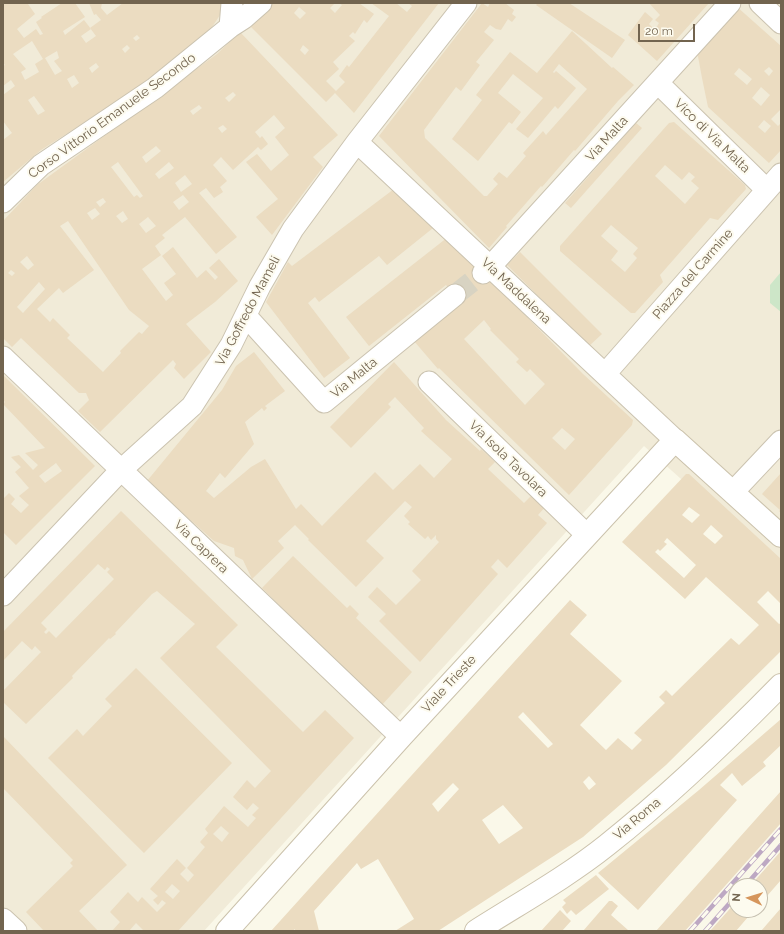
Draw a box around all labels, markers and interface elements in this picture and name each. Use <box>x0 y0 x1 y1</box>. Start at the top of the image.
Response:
scale bar <box>640 16 697 42</box>
text: 20 m <box>645 24 673 38</box>
street label: Corso Vittorio Emanuele Secondo <box>25 50 199 182</box>
street label: Vico di Via Malta <box>671 96 753 176</box>
street label: Via Malta <box>583 113 631 165</box>
street label: Piazza del Carmine <box>650 226 736 322</box>
street label: Via Goffredo Mameli <box>212 253 284 369</box>
street label: Via Maddalena <box>478 255 554 327</box>
street label: Via Malta <box>328 354 380 402</box>
street label: Via Isola Tavolara <box>465 418 551 500</box>
street label: Via Caprera <box>171 517 231 577</box>
street label: Viale Trieste <box>418 652 480 716</box>
street label: Via Roma <box>610 795 664 843</box>
north arrow <box>728 878 768 918</box>
text: N <box>730 893 743 902</box>

